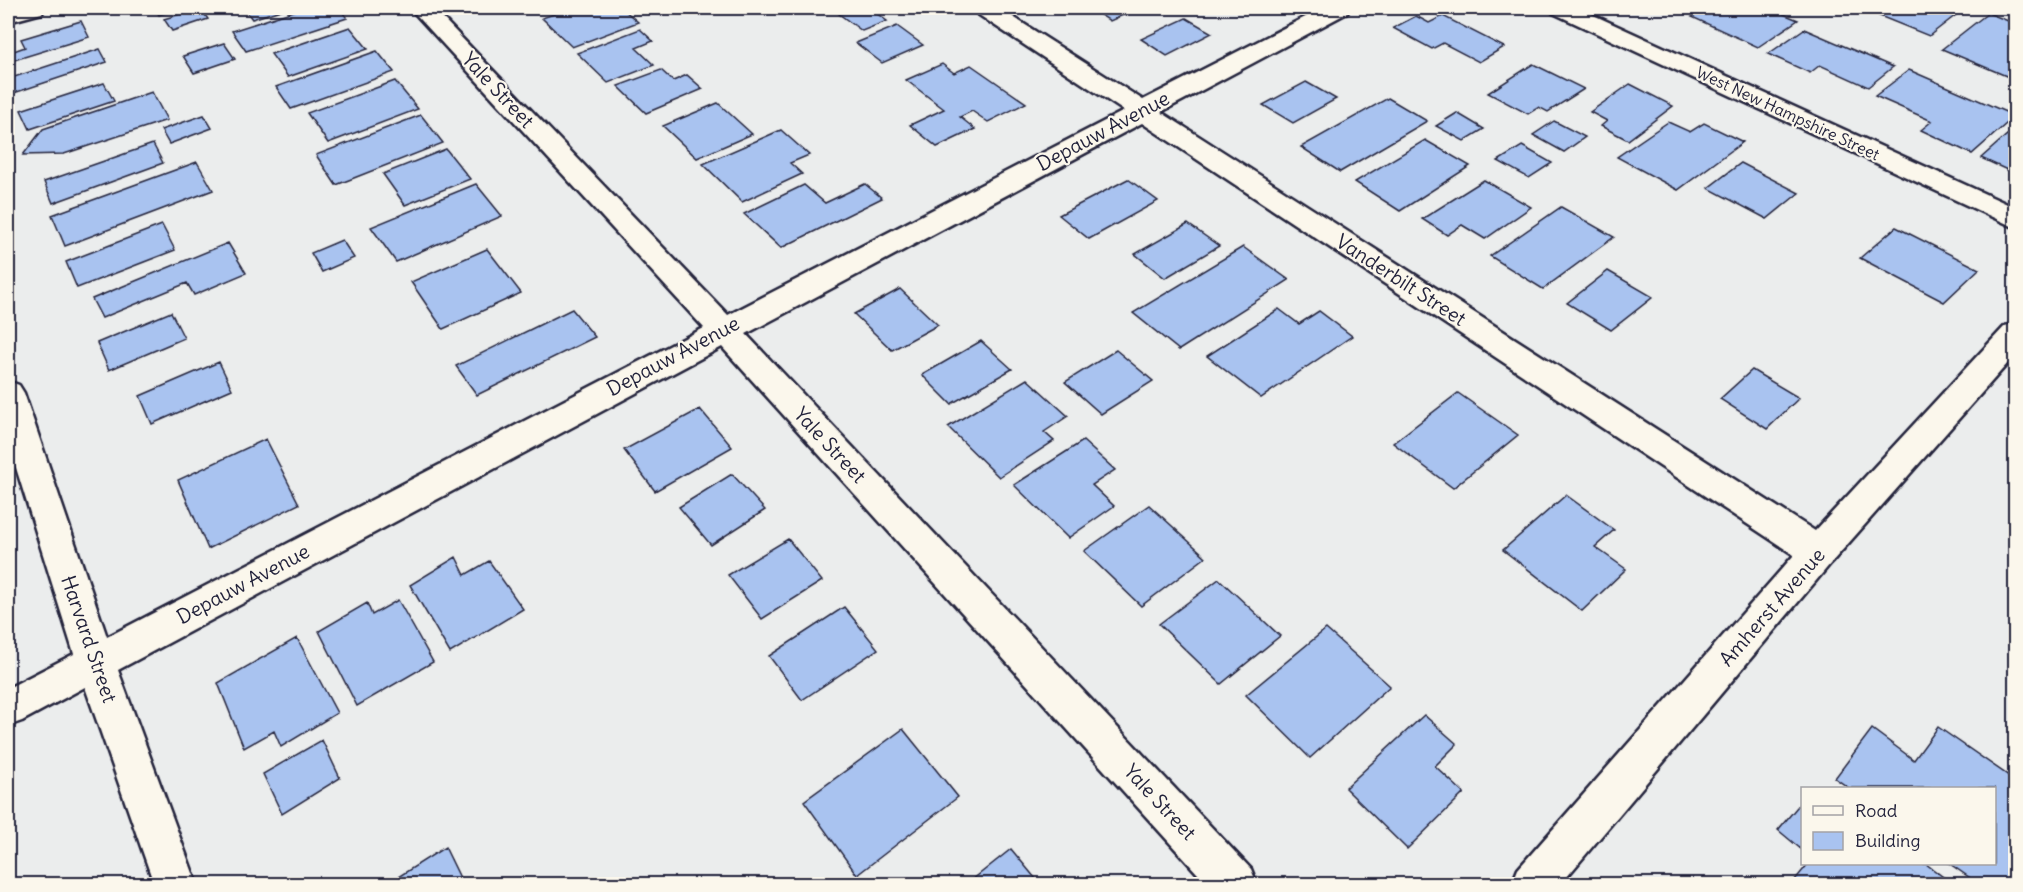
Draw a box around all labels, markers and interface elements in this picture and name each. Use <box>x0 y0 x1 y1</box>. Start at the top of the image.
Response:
street label: Yale Street <box>457 47 540 133</box>
street label: West New Hampshire Street <box>1693 62 1883 165</box>
street label: Depauw Avenue <box>1032 85 1173 176</box>
street label: Vanderbilt Street <box>1331 228 1471 331</box>
street label: Depauw Avenue <box>602 310 743 401</box>
street label: Yale Street <box>789 402 872 488</box>
street label: Depauw Avenue <box>172 538 313 629</box>
street label: Amherst Avenue <box>1713 542 1830 671</box>
street label: Harvard Street <box>56 572 123 706</box>
street label: Yale Street <box>1119 759 1202 845</box>
legend <box>1801 787 1996 865</box>
text: Road <box>1855 799 1898 822</box>
text: Building <box>1855 829 1920 852</box>

